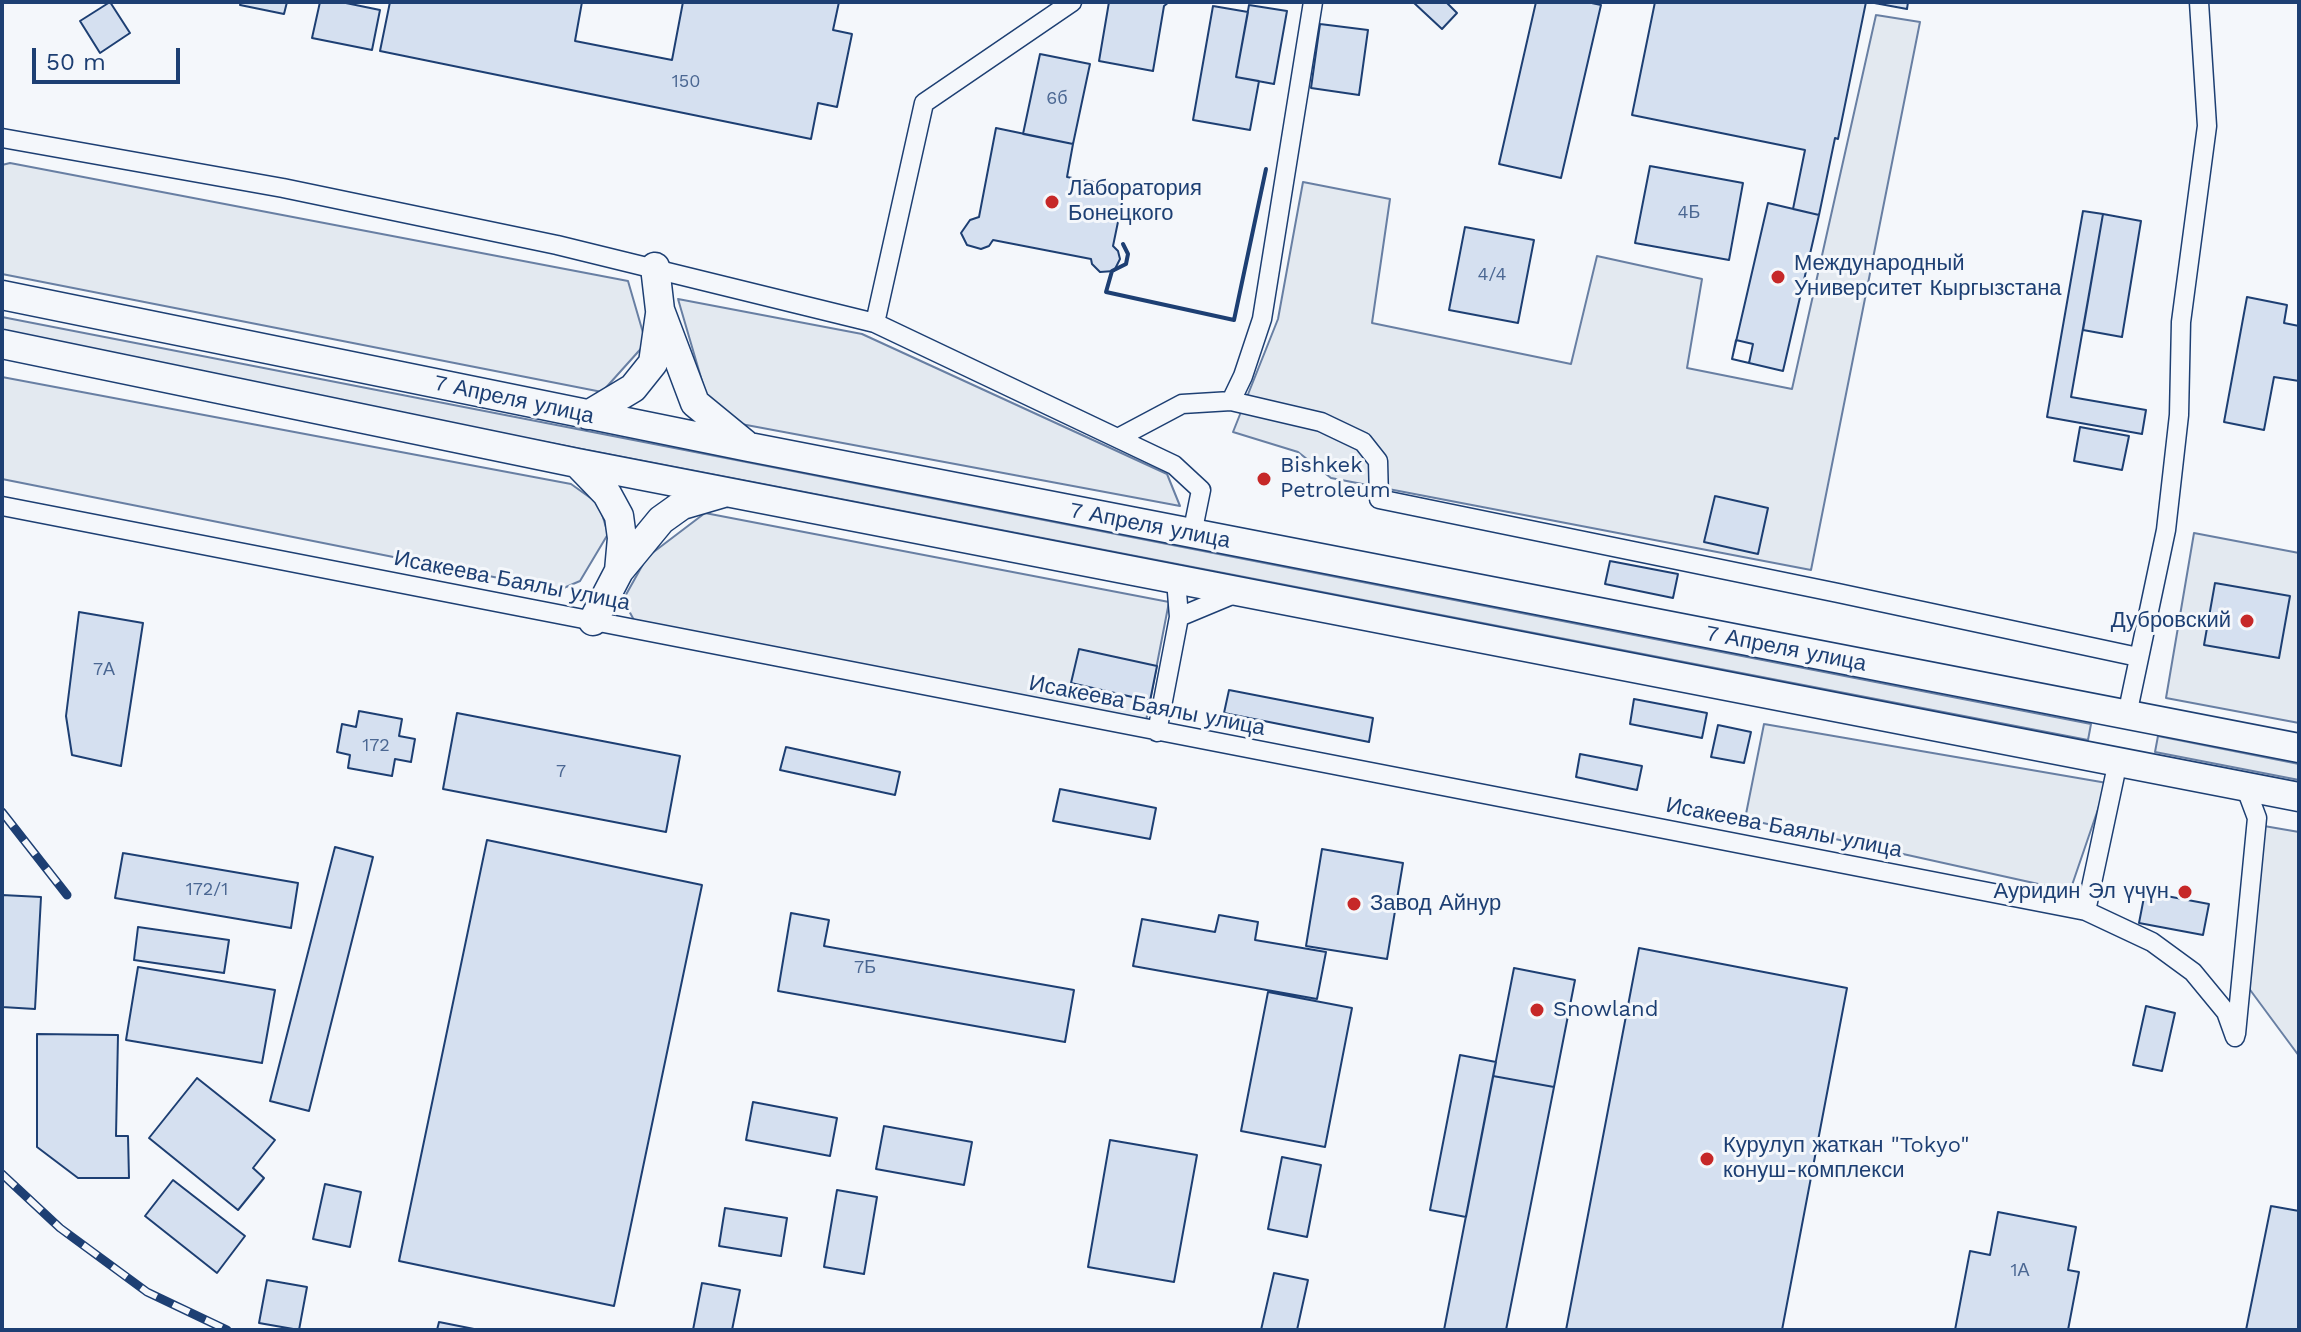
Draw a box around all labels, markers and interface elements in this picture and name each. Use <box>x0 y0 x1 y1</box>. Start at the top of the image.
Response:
scale bar <box>36 32 184 82</box>
text: 50 m <box>46 48 106 76</box>
house number: 150 <box>672 71 700 93</box>
house number: 6б <box>1046 88 1068 110</box>
place label: Лаборатория Бонецкого <box>1068 176 1202 228</box>
marker: Лаборатория Бонецкого <box>1043 193 1061 211</box>
house number: 4Б <box>1678 202 1700 224</box>
place label: Международный Университет Кыргызстана <box>1794 251 2062 302</box>
house number: 4/4 <box>1477 264 1507 286</box>
marker: Международный Университет Кыргызстана <box>1769 268 1787 286</box>
street label: 7 Апреля улица <box>432 370 596 430</box>
place label: Bishkek Petroleum <box>1280 453 1391 504</box>
marker: Bishkek Petroleum <box>1255 470 1273 488</box>
street label: 7 Апреля улица <box>1068 498 1232 554</box>
street label: Исакеева Баялы улица <box>392 545 632 617</box>
place label: Дубровский <box>2111 608 2231 634</box>
marker: Дубровский <box>2238 612 2256 630</box>
street label: 7 Апреля улица <box>1704 621 1868 677</box>
house number: 7А <box>93 659 115 681</box>
street label: Исакеева Баялы улица <box>1027 670 1267 742</box>
house number: 172 <box>362 735 390 757</box>
house number: 7 <box>556 761 566 783</box>
street label: Исакеева Баялы улица <box>1664 792 1904 864</box>
house number: 172/1 <box>186 879 228 901</box>
place label: Ауридин Эл үчүн <box>1993 879 2169 905</box>
marker: Ауридин Эл үчүн <box>2176 883 2194 901</box>
place label: Завод Айнур <box>1370 891 1501 917</box>
marker: Завод Айнур <box>1345 895 1363 913</box>
house number: 7Б <box>854 957 876 979</box>
place label: Snowland <box>1553 997 1658 1023</box>
marker: Snowland <box>1528 1001 1546 1019</box>
place label: Курулуп жаткан "Tokyo" конуш-комплекси <box>1723 1133 1969 1184</box>
marker: Курулуп жаткан "Tokyo" конуш-комплекси <box>1698 1150 1716 1168</box>
house number: 1А <box>2010 1260 2030 1282</box>

